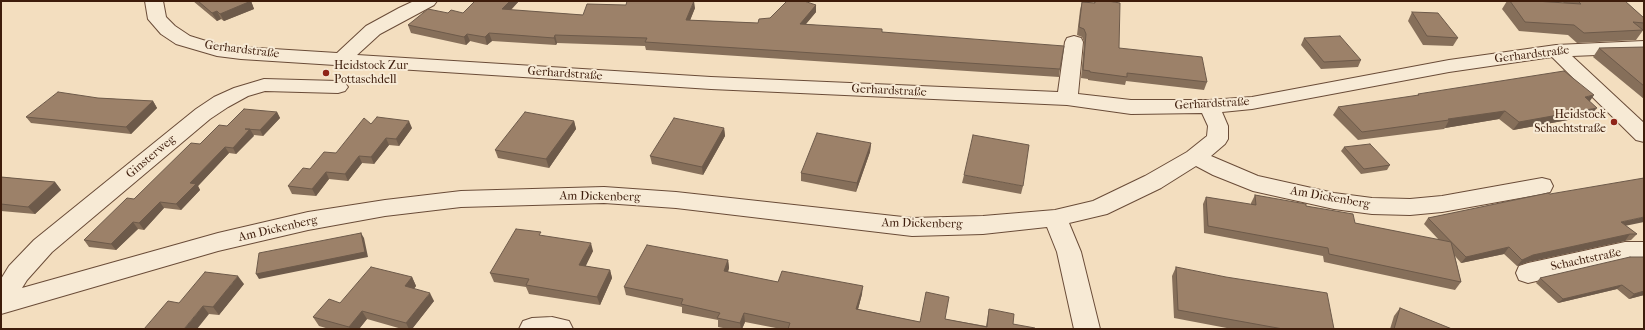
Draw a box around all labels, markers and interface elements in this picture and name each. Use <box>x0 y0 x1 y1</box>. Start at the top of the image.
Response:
street label: Gerhardstraße <box>204 38 280 62</box>
street label: Gerhardstraße <box>1494 43 1570 67</box>
place label: Heidstock Zur Pottaschdell <box>334 59 408 87</box>
street label: Gerhardstraße <box>527 64 603 84</box>
marker: Heidstock Zur Pottaschdell <box>321 68 331 78</box>
street label: Gerhardstraße <box>851 82 927 100</box>
street label: Gerhardstraße <box>1174 95 1250 113</box>
place label: Heidstock Schachtstraße <box>1534 108 1606 136</box>
marker: Heidstock Schachtstraße <box>1609 117 1619 127</box>
street label: Ginsterweg <box>123 132 179 182</box>
street label: Am Dickenberg <box>1289 184 1371 212</box>
street label: Am Dickenberg <box>560 189 640 205</box>
street label: Am Dickenberg <box>237 213 319 245</box>
street label: Am Dickenberg <box>882 216 962 232</box>
street label: Schachtstraße <box>1549 245 1623 275</box>

